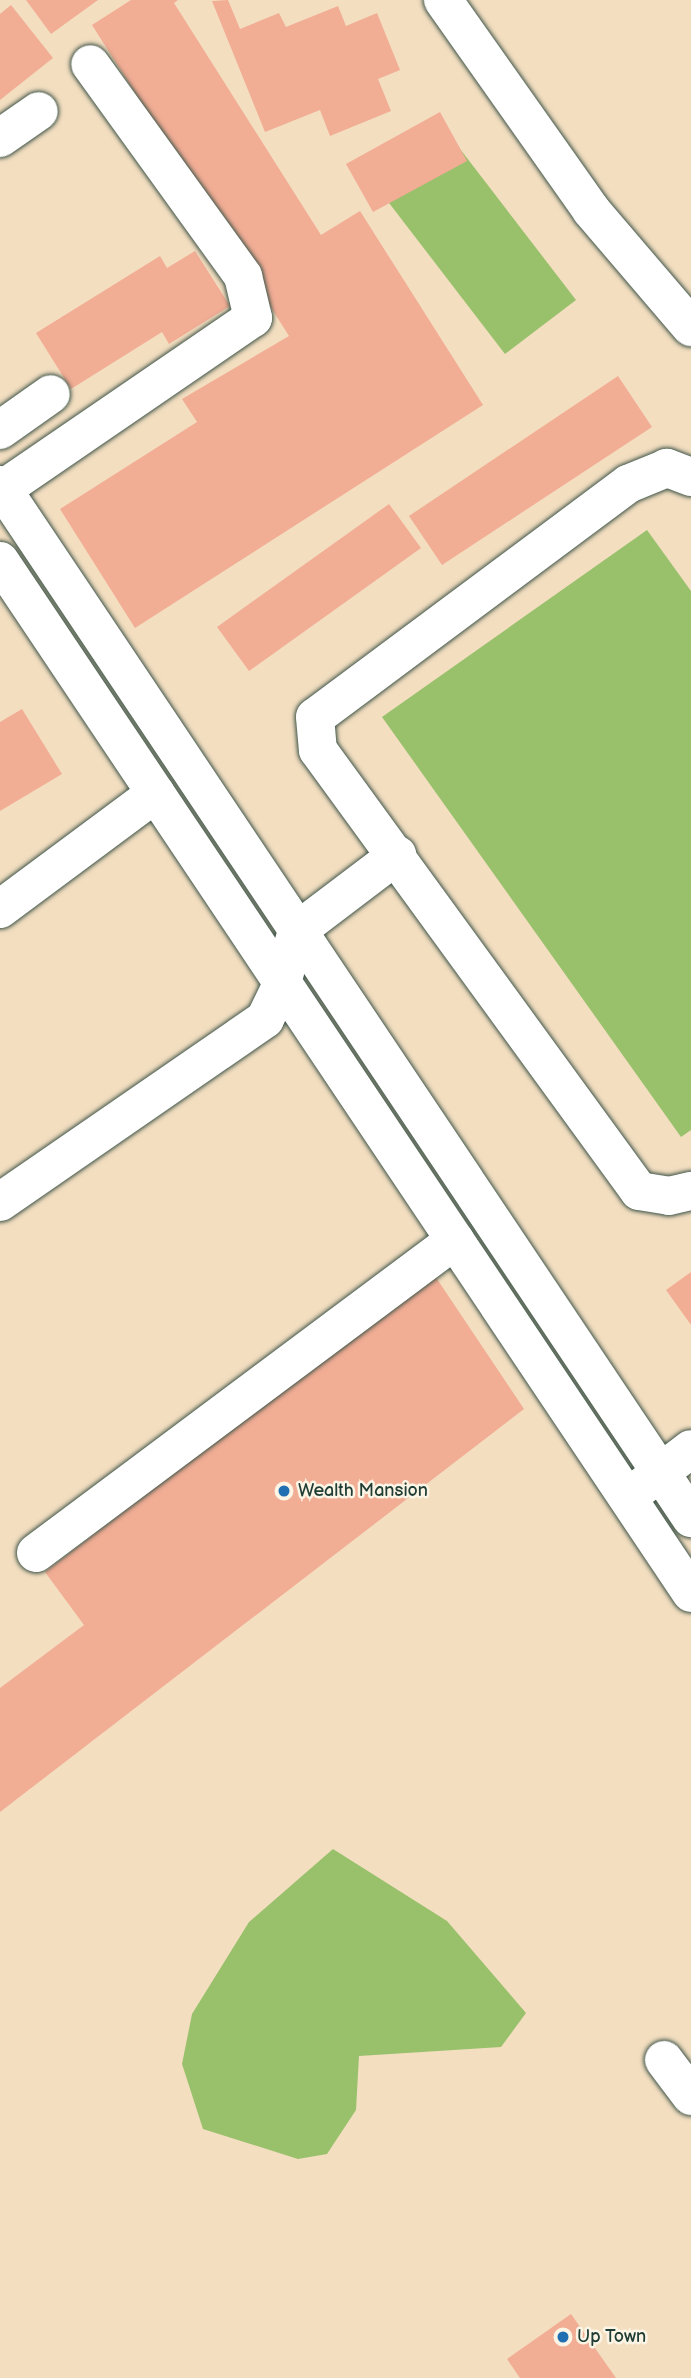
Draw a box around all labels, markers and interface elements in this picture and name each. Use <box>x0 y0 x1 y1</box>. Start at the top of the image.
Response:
place label: Wealth Mansion <box>298 1480 428 1502</box>
marker: Wealth Mansion <box>276 1483 292 1499</box>
place label: Up Town <box>577 2326 647 2348</box>
marker: Up Town <box>555 2329 571 2345</box>

